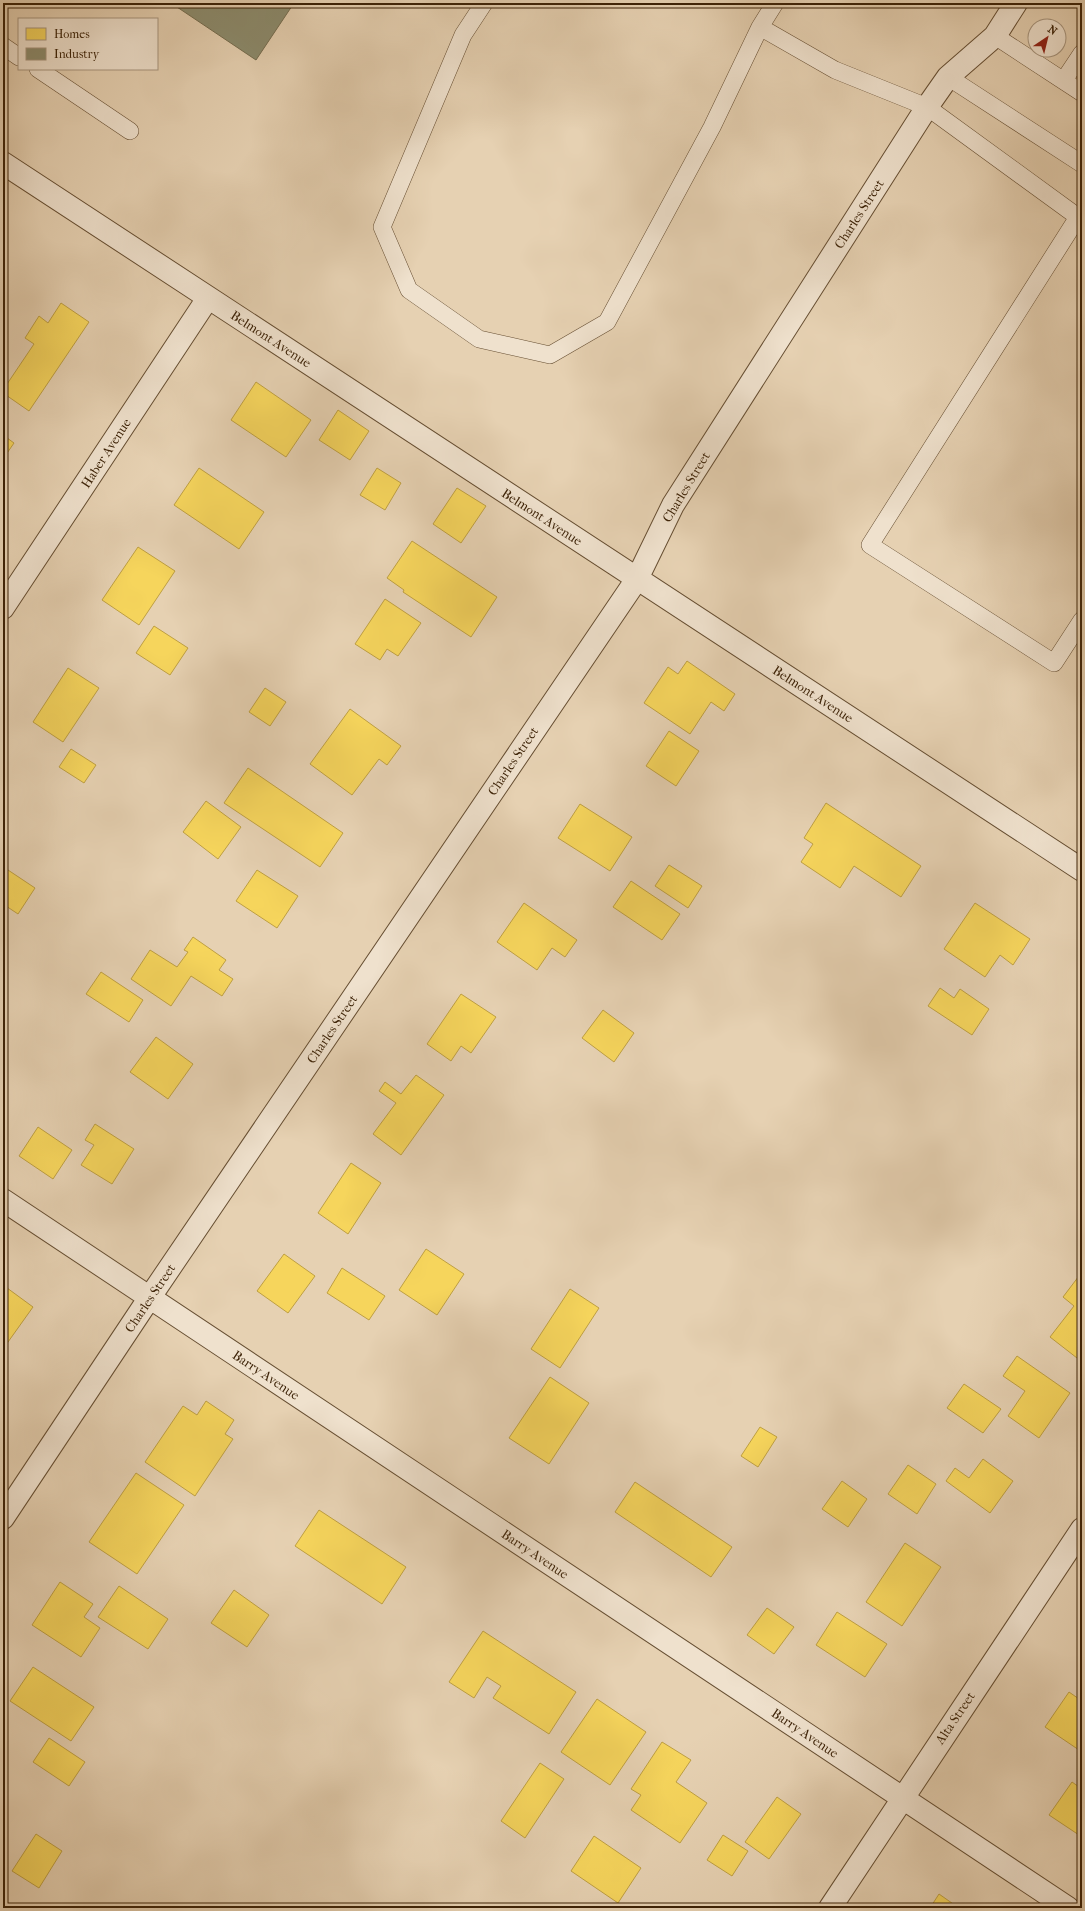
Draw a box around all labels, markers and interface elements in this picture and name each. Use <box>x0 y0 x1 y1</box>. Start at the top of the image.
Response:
legend <box>18 18 158 70</box>
north arrow <box>1027 18 1067 58</box>
text: N <box>1045 22 1060 38</box>
text: Homes <box>54 27 90 41</box>
text: Industry <box>54 47 100 61</box>
street label: Charles Street <box>831 176 887 251</box>
street label: Belmont Avenue <box>228 308 314 371</box>
street label: Haber Avenue <box>78 415 134 491</box>
street label: Charles Street <box>659 449 713 525</box>
street label: Belmont Avenue <box>499 486 585 549</box>
street label: Belmont Avenue <box>770 663 856 726</box>
street label: Charles Street <box>485 724 542 798</box>
street label: Charles Street <box>304 992 361 1066</box>
street label: Charles Street <box>122 1261 179 1335</box>
street label: Barry Avenue <box>230 1347 303 1403</box>
street label: Barry Avenue <box>499 1526 572 1582</box>
street label: Alta Street <box>932 1689 978 1748</box>
street label: Barry Avenue <box>769 1705 842 1761</box>

